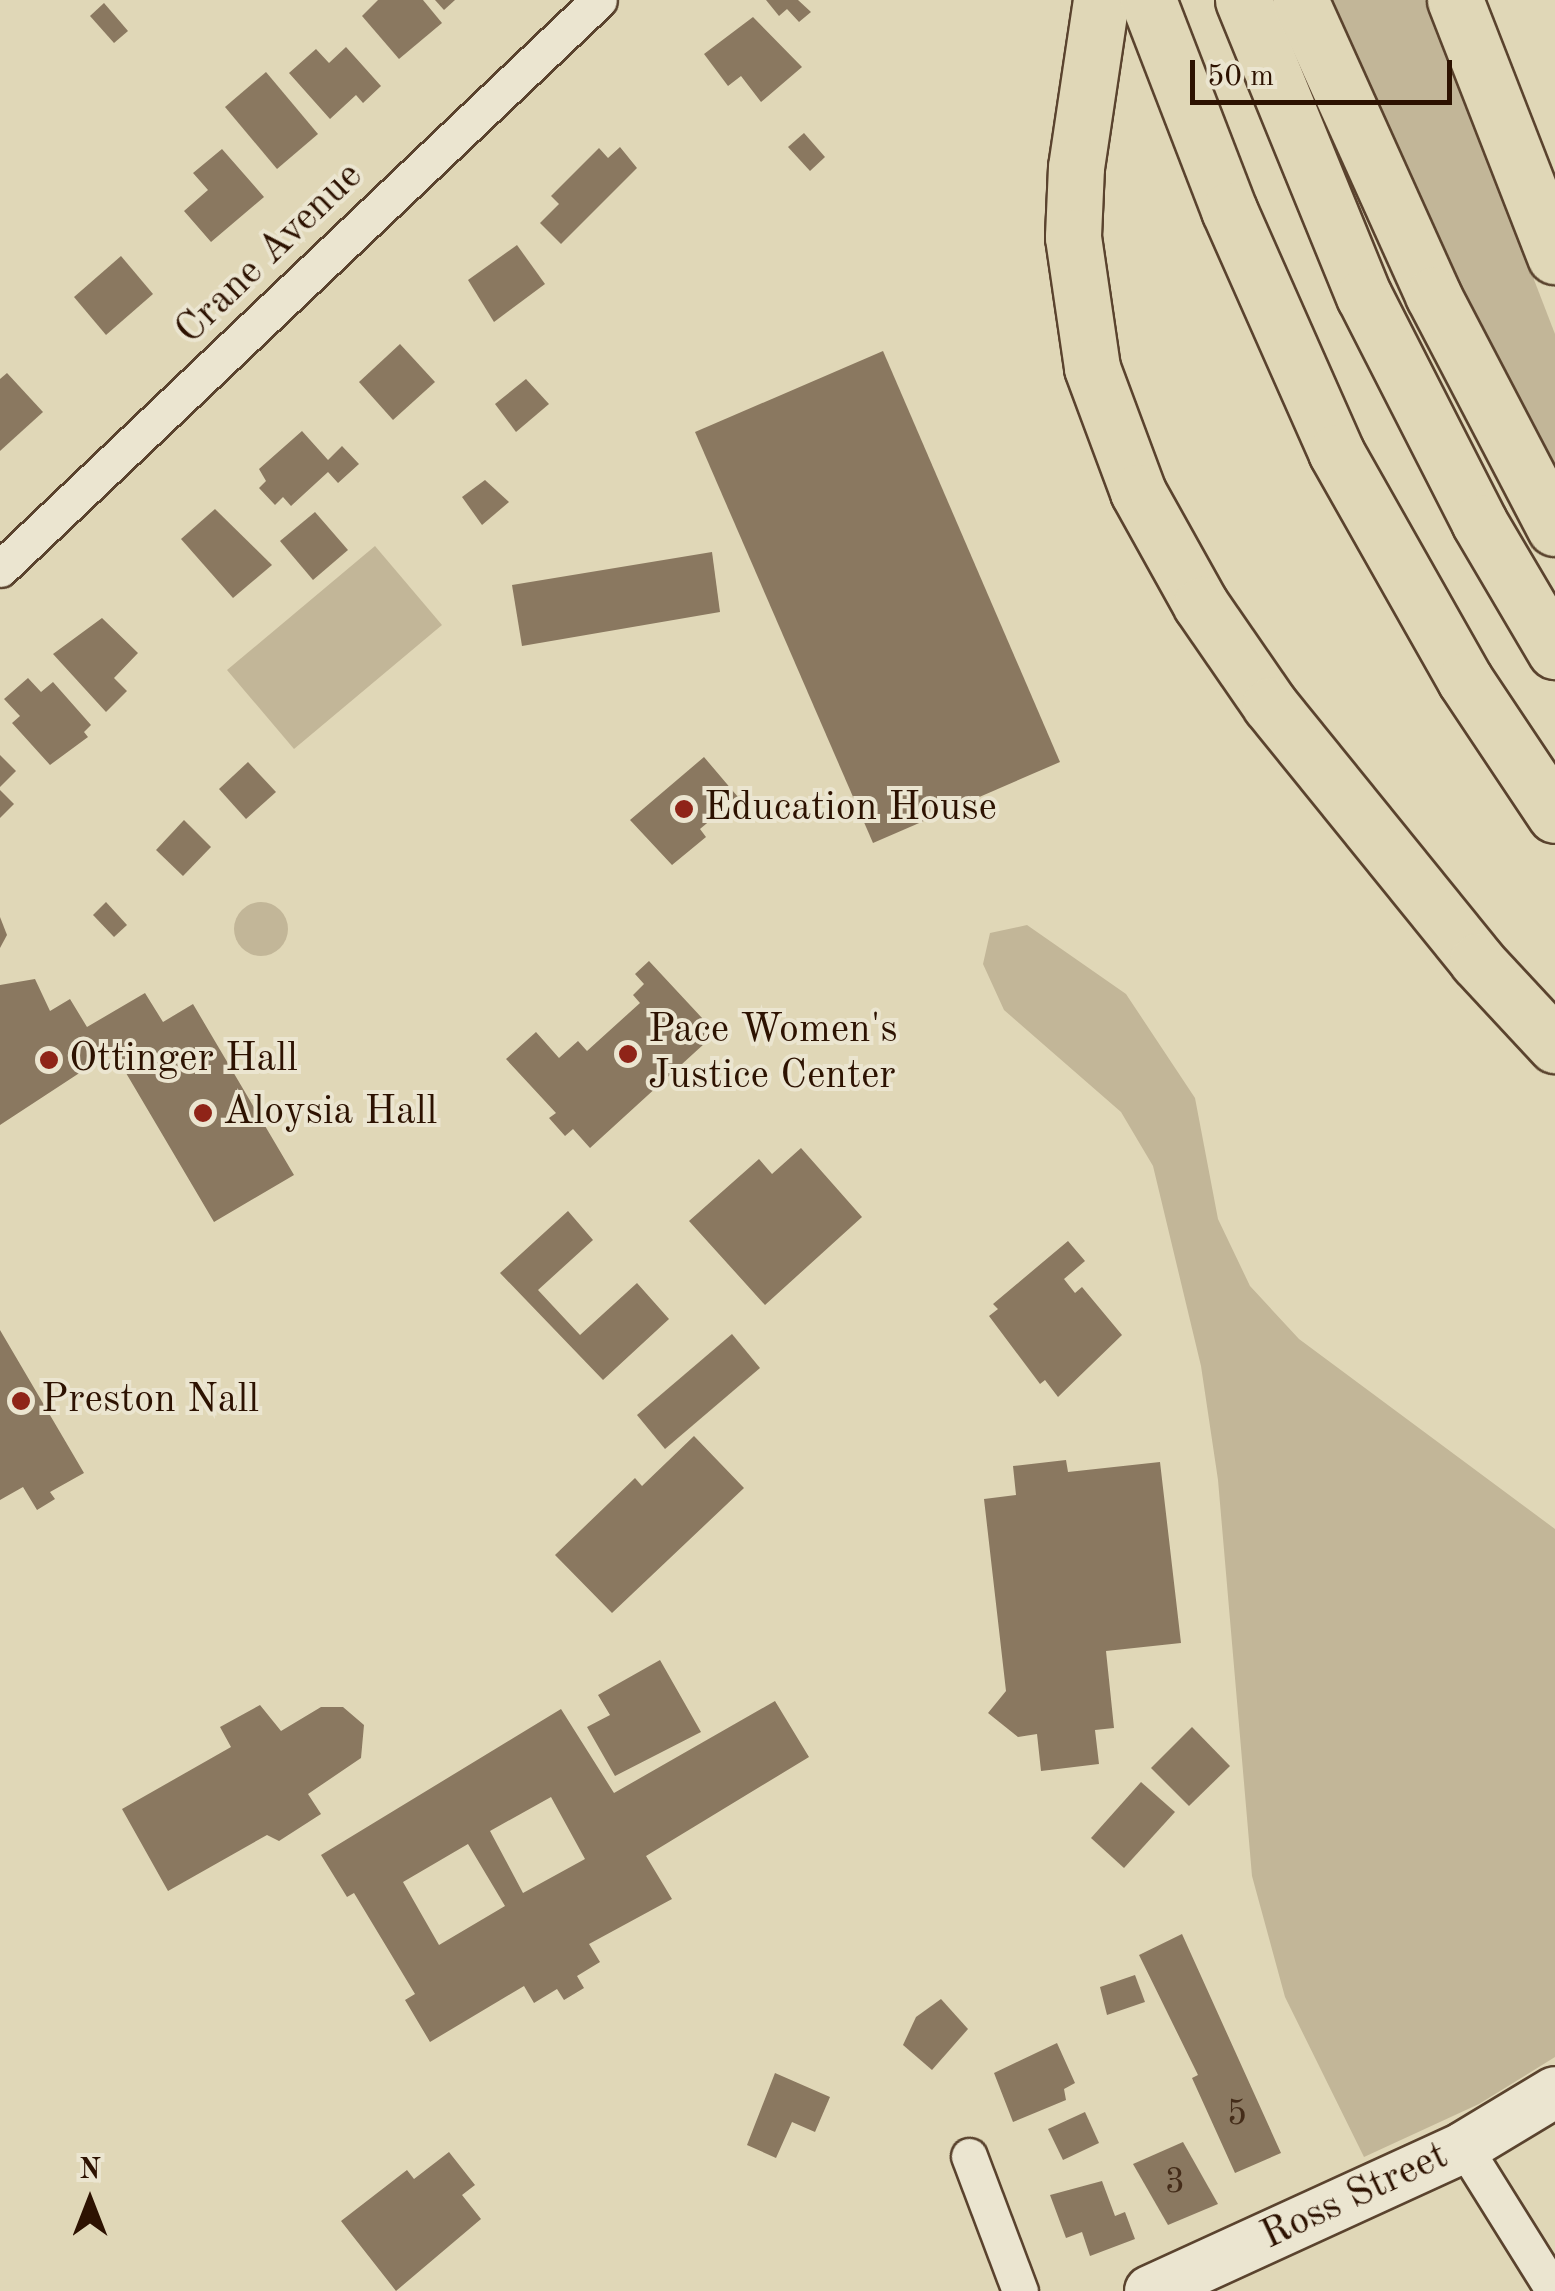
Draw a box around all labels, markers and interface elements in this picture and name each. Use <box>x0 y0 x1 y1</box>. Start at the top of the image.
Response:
scale bar <box>1195 40 1458 102</box>
text: 50 m <box>1207 62 1274 92</box>
street label: Crane Avenue <box>167 153 373 355</box>
place label: Education House <box>704 785 997 833</box>
marker: Education House <box>673 798 695 820</box>
place label: Pace Women's Justice Center <box>648 1007 898 1101</box>
place label: Ottinger Hall <box>69 1036 298 1084</box>
marker: Pace Women's Justice Center <box>617 1043 639 1065</box>
marker: Ottinger Hall <box>38 1049 60 1071</box>
place label: Aloysia Hall <box>223 1089 437 1137</box>
marker: Aloysia Hall <box>192 1102 214 1124</box>
place label: Preston Nall <box>41 1377 259 1425</box>
marker: Preston Nall <box>10 1390 32 1412</box>
house number: 5 <box>1227 2094 1247 2136</box>
street label: Ross Street <box>1254 2133 1456 2261</box>
north arrow <box>40 2151 140 2251</box>
text: N <box>79 2157 101 2185</box>
house number: 3 <box>1165 2162 1185 2204</box>

